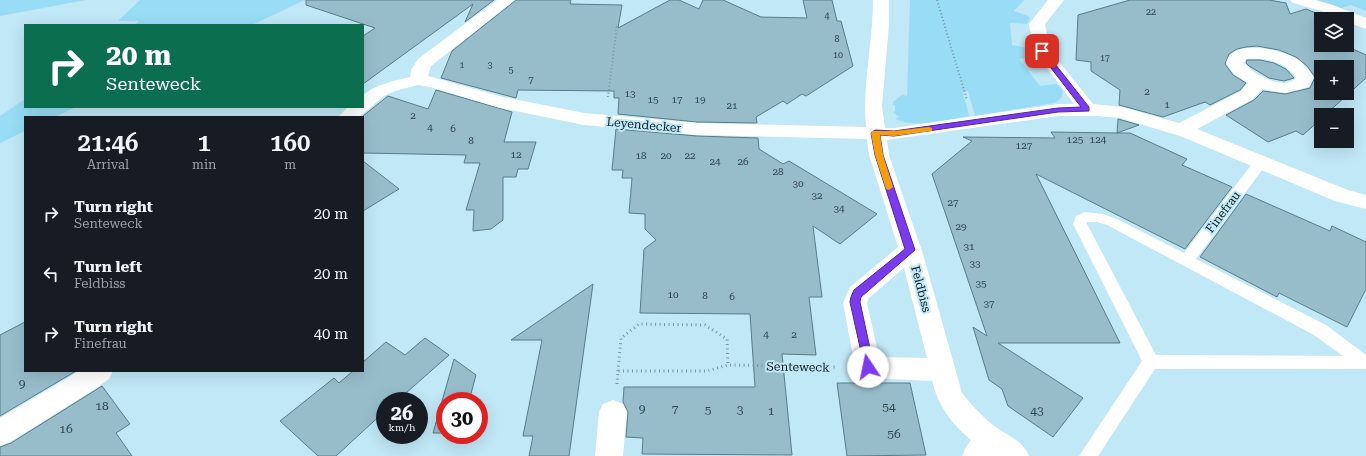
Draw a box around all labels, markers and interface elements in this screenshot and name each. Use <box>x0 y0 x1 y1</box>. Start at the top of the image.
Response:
house number: 22 <box>1146 7 1156 17</box>
house number: 4 <box>824 11 830 21</box>
map controls <box>1314 12 1354 148</box>
button: layers <box>1314 12 1354 52</box>
house number: 8 <box>834 34 840 44</box>
pin <box>1025 34 1059 68</box>
text: 20 m <box>106 39 171 72</box>
icon: right <box>40 40 92 92</box>
icon: arrive <box>1031 40 1053 62</box>
house number: 10 <box>833 50 843 60</box>
house number: 17 <box>1100 53 1110 63</box>
house number: 1 <box>459 60 465 70</box>
house number: 3 <box>487 60 493 70</box>
button: + <box>1314 60 1354 100</box>
house number: 5 <box>508 65 514 75</box>
text: Senteweck <box>106 73 201 94</box>
house number: 7 <box>528 74 534 85</box>
house number: 2 <box>1144 86 1150 97</box>
house number: 13 <box>624 88 636 99</box>
house number: 15 <box>647 94 659 105</box>
house number: 17 <box>671 94 683 105</box>
house number: 19 <box>694 94 706 105</box>
house number: 1 <box>1164 99 1170 110</box>
house number: 21 <box>726 100 738 111</box>
button: − <box>1314 108 1354 148</box>
house number: 2 <box>410 110 416 121</box>
street label: Leyendecker <box>606 115 682 135</box>
house number: 4 <box>427 122 433 133</box>
house number: 6 <box>450 123 456 134</box>
text: 21:46 <box>78 129 138 157</box>
text: 1 <box>198 129 211 157</box>
text: 160 <box>270 129 310 157</box>
house number: 125 <box>1067 134 1084 145</box>
house number: 124 <box>1090 134 1107 145</box>
house number: 8 <box>468 135 474 146</box>
house number: 127 <box>1016 140 1033 151</box>
house number: 12 <box>510 149 522 160</box>
house number: 18 <box>635 150 647 161</box>
house number: 20 <box>660 150 672 161</box>
house number: 22 <box>684 150 696 161</box>
house number: 24 <box>709 156 721 167</box>
house number: 26 <box>737 156 749 167</box>
text: Arrival <box>87 157 129 172</box>
text: min <box>192 157 216 172</box>
text: m <box>284 157 296 172</box>
house number: 28 <box>772 166 784 177</box>
house number: 30 <box>792 178 804 189</box>
street label: Finefrau <box>1203 188 1244 236</box>
house number: 32 <box>811 190 823 201</box>
house number: 27 <box>947 197 959 208</box>
text: Turn right <box>74 198 153 216</box>
icon: right <box>40 203 62 225</box>
house number: 34 <box>833 203 845 214</box>
text: 20 m <box>314 205 348 223</box>
text: Senteweck <box>74 216 143 231</box>
house number: 29 <box>955 221 967 232</box>
house number: 31 <box>963 241 975 252</box>
text: Turn left <box>74 258 142 276</box>
house number: 33 <box>969 258 981 269</box>
icon: left <box>40 263 62 285</box>
street label: Feldbiss <box>908 264 934 314</box>
text: 20 m <box>314 265 348 283</box>
text: Feldbiss <box>74 276 125 291</box>
house number: 35 <box>975 278 987 289</box>
house number: 10 <box>667 289 679 300</box>
house number: 8 <box>702 290 708 301</box>
house number: 6 <box>729 291 735 302</box>
house number: 37 <box>983 298 995 309</box>
text: Turn right <box>74 318 153 336</box>
icon: right <box>40 323 62 345</box>
text: 40 m <box>314 325 348 343</box>
house number: 4 <box>763 329 769 340</box>
house number: 2 <box>791 329 797 340</box>
text: Finefrau <box>74 336 127 351</box>
position arrow <box>847 346 889 388</box>
street label: Senteweck <box>766 359 830 375</box>
house number: 9 <box>19 377 26 391</box>
speed limit sign: 30 <box>436 392 488 444</box>
house number: 18 <box>95 399 109 413</box>
house number: 54 <box>882 400 896 414</box>
text: 26 <box>391 401 413 425</box>
house number: 9 <box>639 402 646 416</box>
house number: 7 <box>672 402 679 416</box>
house number: 5 <box>705 403 712 417</box>
house number: 3 <box>737 403 744 417</box>
house number: 1 <box>768 404 775 418</box>
house number: 43 <box>1030 404 1044 418</box>
house number: 16 <box>59 422 73 436</box>
text: km/h <box>389 422 415 433</box>
house number: 56 <box>887 427 901 441</box>

